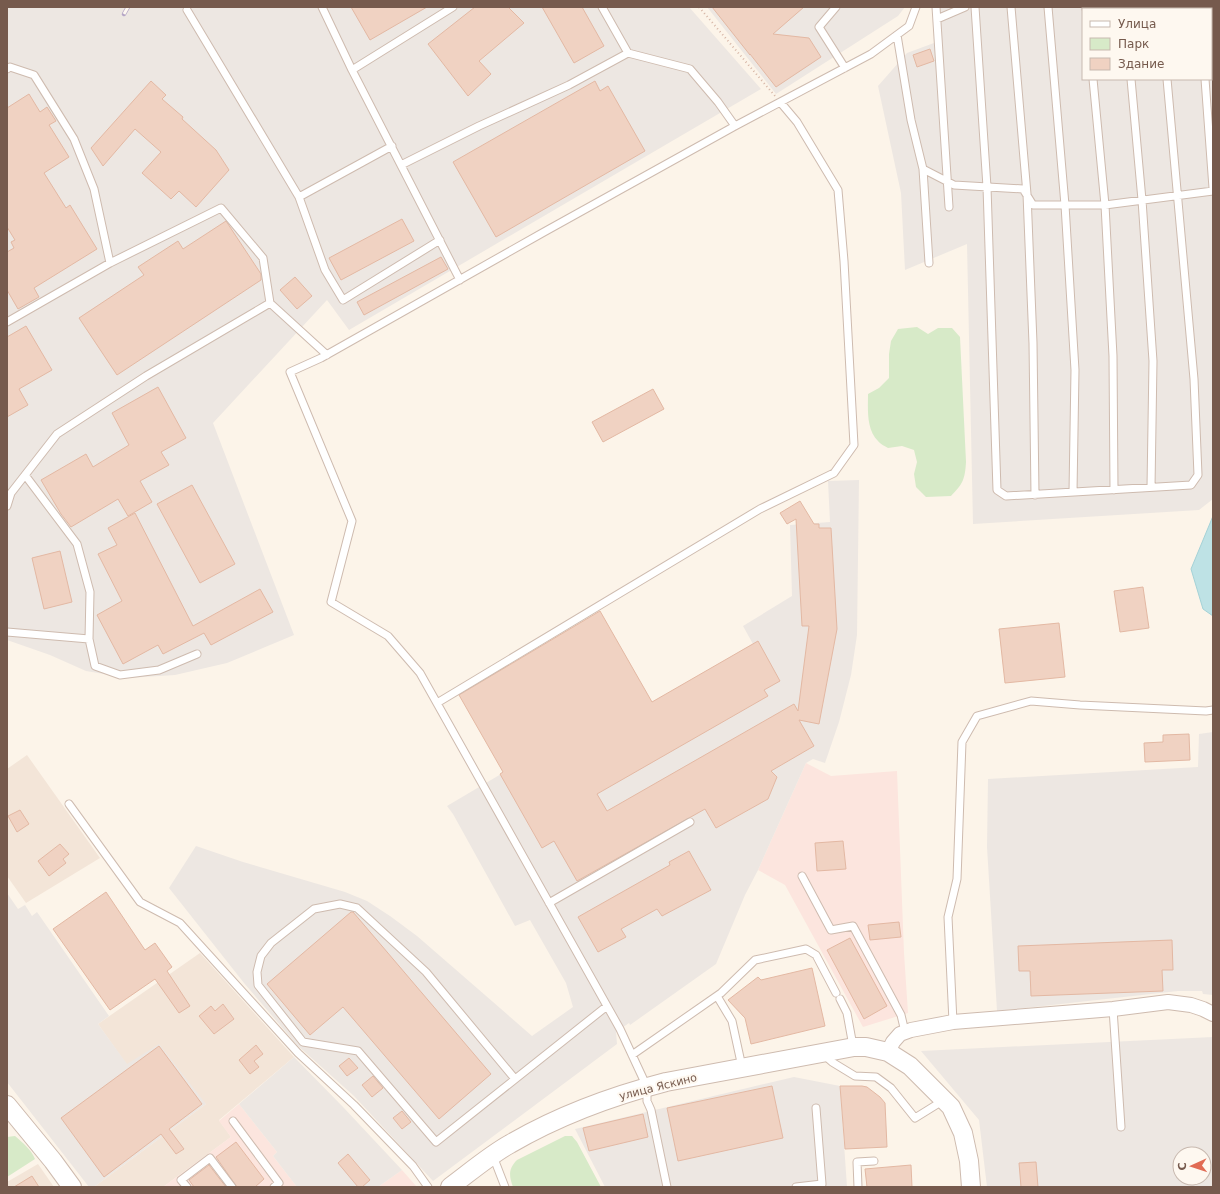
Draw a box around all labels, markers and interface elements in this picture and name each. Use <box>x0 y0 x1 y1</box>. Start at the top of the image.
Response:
legend <box>1082 8 1212 80</box>
text: Улица <box>1118 17 1156 31</box>
text: Парк <box>1118 37 1149 51</box>
text: Здание <box>1118 57 1164 71</box>
street label: улица Яскино <box>618 1071 699 1103</box>
north arrow <box>1172 1146 1212 1186</box>
text: С <box>1176 1162 1189 1171</box>

